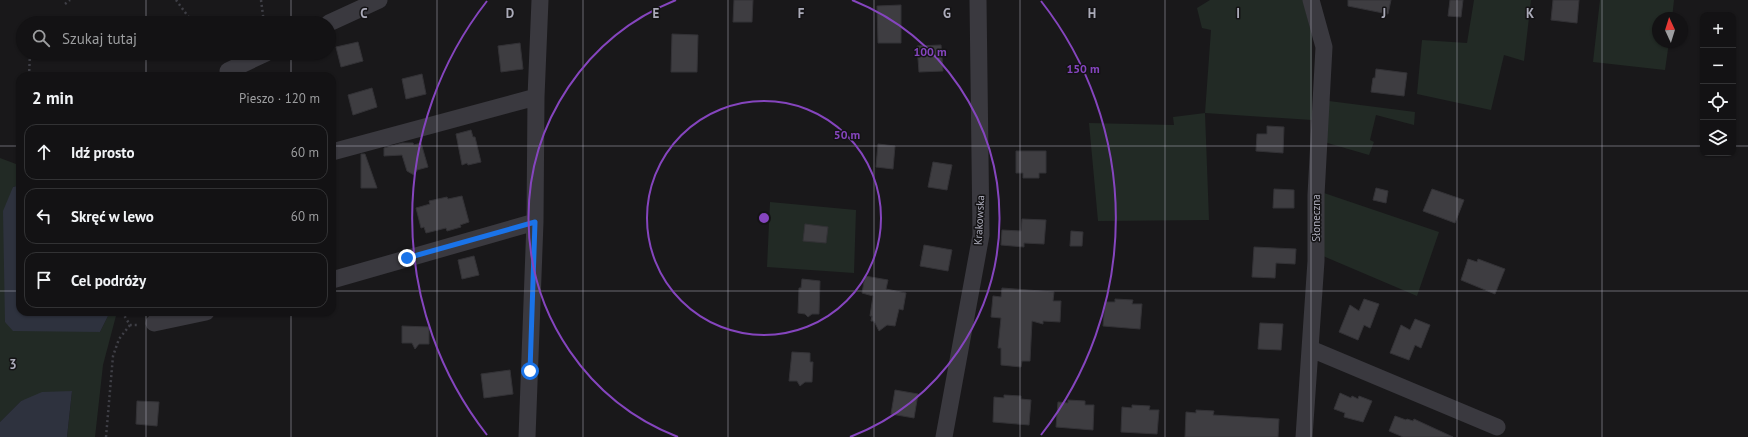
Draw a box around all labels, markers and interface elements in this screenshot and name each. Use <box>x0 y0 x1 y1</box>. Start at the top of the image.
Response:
text: C <box>360 5 368 22</box>
text: D <box>506 5 514 22</box>
text: E <box>653 5 660 22</box>
text: F <box>798 5 805 22</box>
text: G <box>943 5 951 22</box>
text: H <box>1088 5 1096 22</box>
text: I <box>1236 5 1240 22</box>
text: J <box>1381 5 1386 22</box>
text: K <box>1526 5 1534 22</box>
north arrow <box>1652 12 1688 48</box>
map controls <box>1700 12 1736 156</box>
button: + <box>1700 12 1736 48</box>
search box <box>16 16 336 60</box>
icon: search <box>30 27 52 49</box>
text: Szukaj tutaj <box>62 29 137 48</box>
text: 100 m <box>913 44 947 59</box>
button: − <box>1700 48 1736 84</box>
text: 150 m <box>1066 61 1100 76</box>
button: locate <box>1700 84 1736 120</box>
text: 2 min <box>32 87 73 109</box>
text: Pieszo · 120 m <box>239 90 320 107</box>
button: layers <box>1700 120 1736 156</box>
text: 50 m <box>834 127 860 142</box>
icon: ahead <box>33 141 55 163</box>
text: Idź prosto <box>71 143 135 162</box>
text: 60 m <box>291 144 319 161</box>
street label: Słoneczna <box>1309 194 1323 242</box>
street label: Krakowska <box>971 195 987 245</box>
icon: left <box>33 205 55 227</box>
text: Skręć w lewo <box>71 207 154 226</box>
text: 60 m <box>291 208 319 225</box>
centre of rings <box>757 211 771 225</box>
route end <box>398 249 416 267</box>
icon: arrive <box>33 269 55 291</box>
text: Cel podróży <box>71 271 146 290</box>
text: 3 <box>9 356 17 373</box>
route start <box>521 362 539 380</box>

